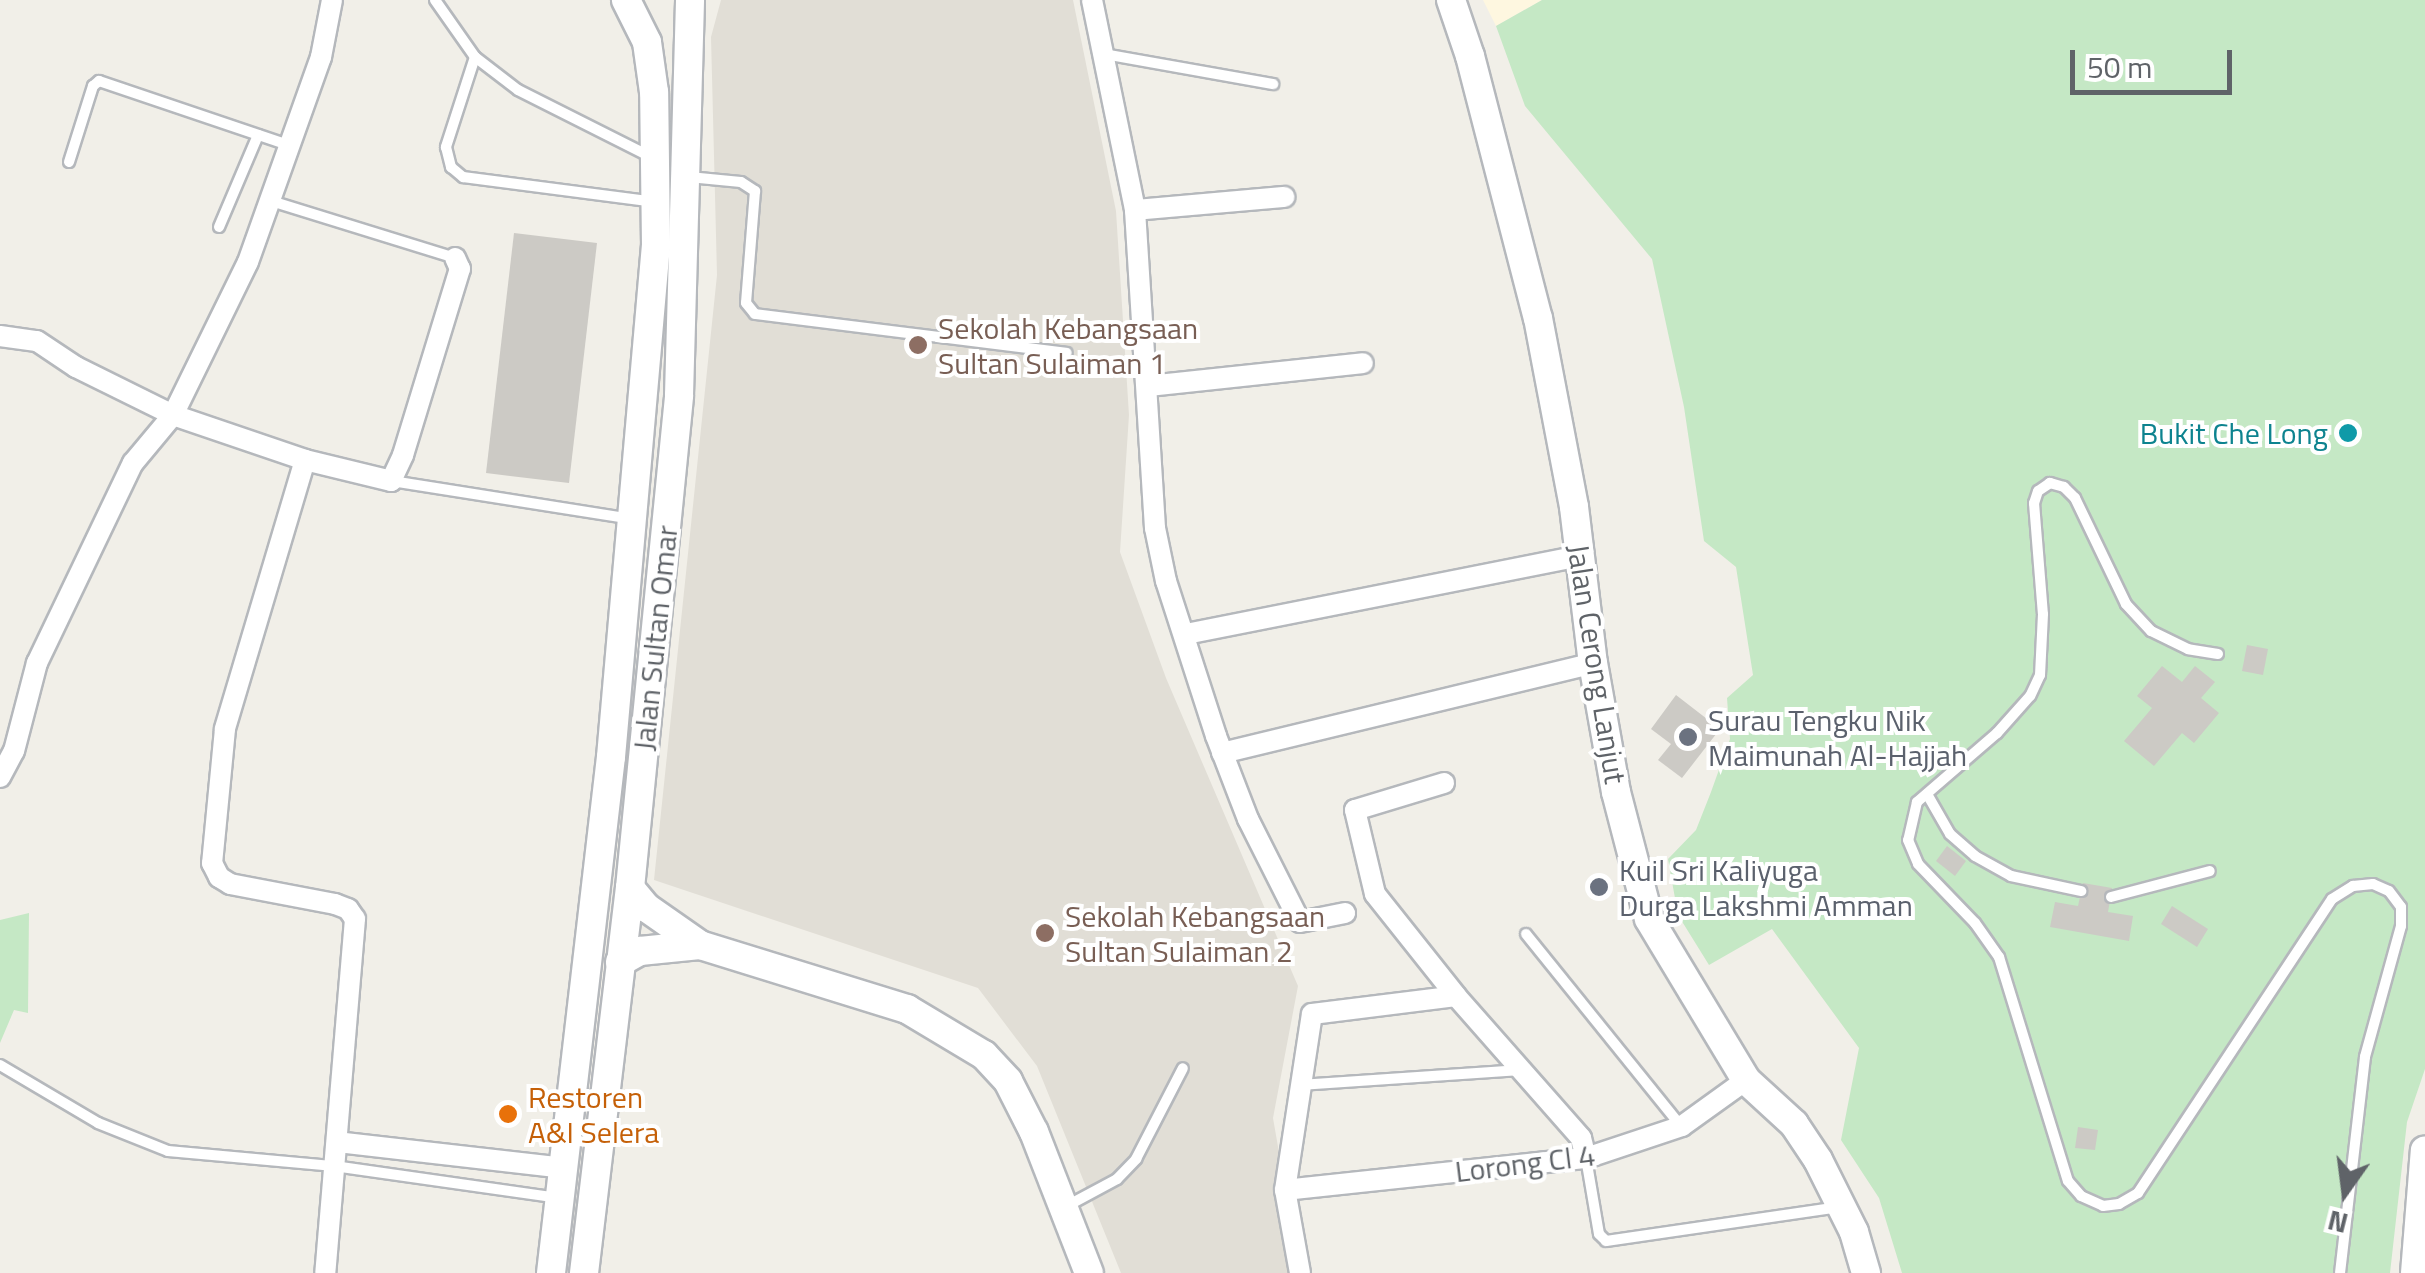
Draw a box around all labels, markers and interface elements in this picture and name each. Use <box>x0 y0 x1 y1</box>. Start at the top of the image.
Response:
scale bar <box>2075 30 2238 92</box>
text: 50 m <box>2087 44 2152 90</box>
place label: Sekolah Kebangsaan Sultan Sulaiman 1 <box>938 310 1198 380</box>
marker: Sekolah Kebangsaan Sultan Sulaiman 1 <box>907 334 929 356</box>
place label: Bukit Che Long <box>2140 415 2328 451</box>
marker: Bukit Che Long <box>2337 422 2359 444</box>
street label: Jalan Sultan Omar <box>625 524 685 752</box>
street label: Jalan Cerong Lanjut <box>1560 542 1634 786</box>
place label: Surau Tengku Nik Maimunah Al-Hajjah <box>1708 702 1967 772</box>
marker: Surau Tengku Nik Maimunah Al-Hajjah <box>1677 726 1699 748</box>
place label: Kuil Sri Kaliyuga Durga Lakshmi Amman <box>1619 852 1913 922</box>
marker: Kuil Sri Kaliyuga Durga Lakshmi Amman <box>1588 876 1610 898</box>
place label: Sekolah Kebangsaan Sultan Sulaiman 2 <box>1065 898 1325 968</box>
marker: Sekolah Kebangsaan Sultan Sulaiman 2 <box>1034 922 1056 944</box>
place label: Restoren A&I Selera <box>528 1079 659 1150</box>
marker: Restoren A&I Selera <box>497 1103 519 1125</box>
street label: Lorong Cl 4 <box>1453 1137 1597 1189</box>
north arrow <box>2295 1143 2395 1243</box>
text: N <box>2323 1199 2352 1246</box>

